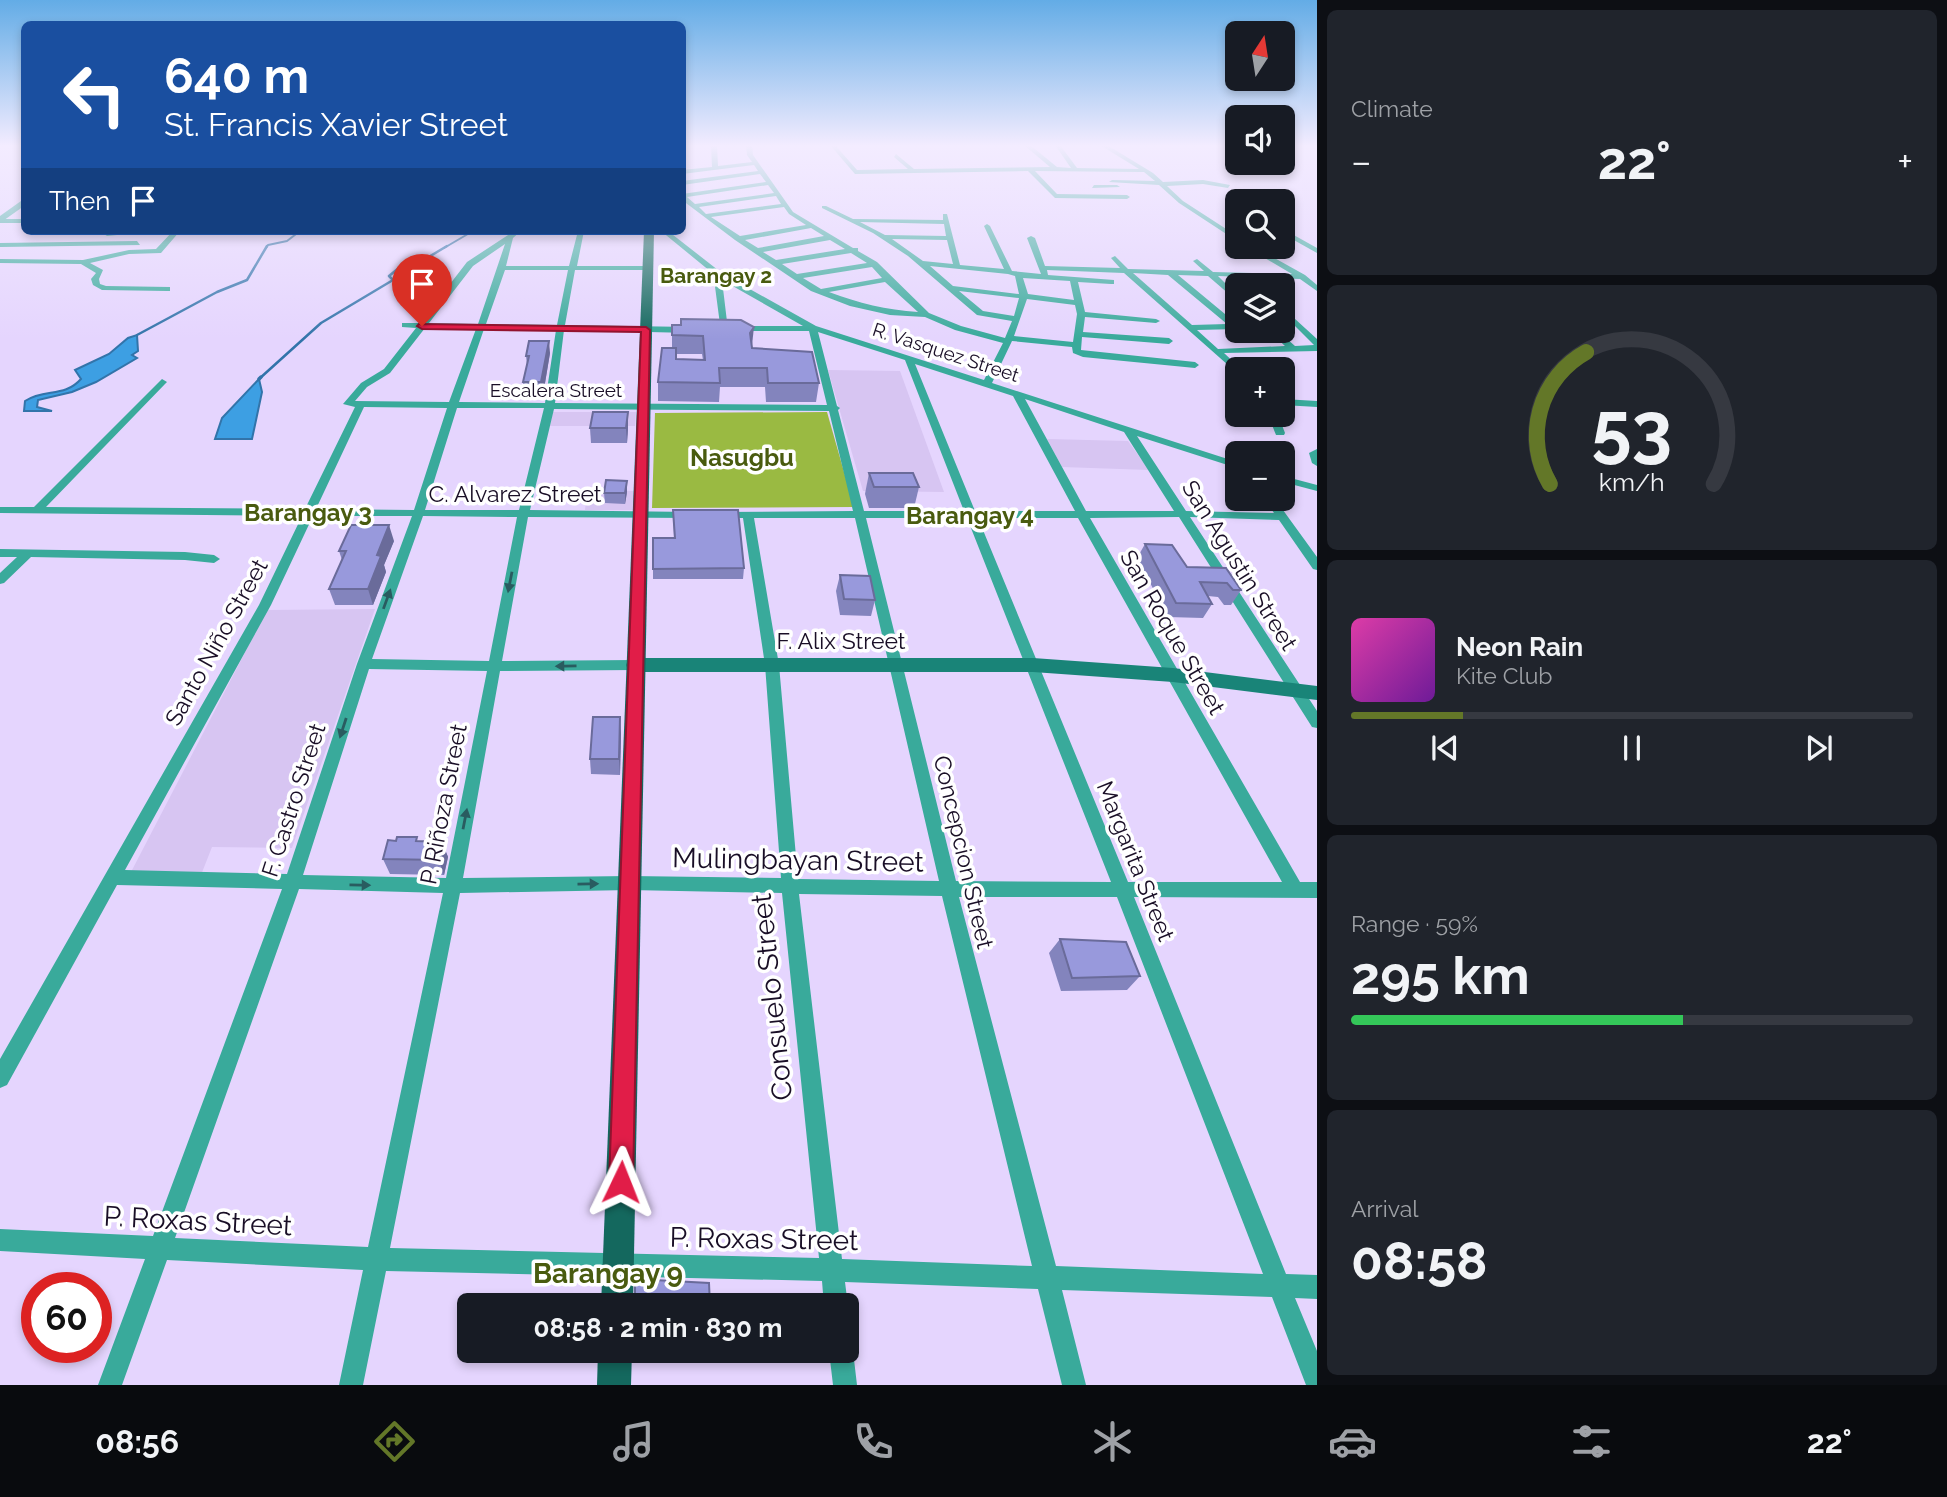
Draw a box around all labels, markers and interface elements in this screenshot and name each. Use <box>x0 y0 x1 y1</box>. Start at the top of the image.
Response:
north arrow <box>1225 21 1295 91</box>
map controls <box>1225 21 1295 511</box>
text: 640 m <box>164 47 309 104</box>
icon: left <box>49 49 140 140</box>
text: Climate <box>1351 95 1433 122</box>
button: sound <box>1225 105 1295 175</box>
text: St. Francis Xavier Street <box>164 106 508 143</box>
text: 22° <box>1598 130 1671 191</box>
text: − <box>1351 139 1371 184</box>
text: + <box>1897 139 1913 184</box>
icon: arrive <box>124 182 162 220</box>
text: Then <box>49 186 110 216</box>
button: search <box>1225 189 1295 259</box>
pin <box>392 254 452 326</box>
district label: Barangay 2 <box>660 263 772 288</box>
icon: arrive <box>403 265 441 303</box>
button: layers <box>1225 273 1295 343</box>
street label: R. Vasquez Street <box>870 318 1023 386</box>
button: + <box>1225 357 1295 427</box>
street label: Escalera Street <box>490 379 623 401</box>
text: 53 <box>1592 386 1672 471</box>
button: − <box>1225 441 1295 511</box>
district label: Nasugbu <box>690 443 794 472</box>
text: km/h <box>1599 466 1665 496</box>
street label: San Agustin Street <box>1177 475 1303 655</box>
street label: C. Alvarez Street <box>428 480 602 507</box>
district label: Barangay 3 <box>244 498 372 527</box>
district label: Barangay 4 <box>906 501 1034 530</box>
street label: San Roque Street <box>1115 545 1231 719</box>
street label: Santo Niño Street <box>159 554 273 730</box>
one-way arrow <box>505 571 516 593</box>
one-way arrow <box>382 589 393 610</box>
street label: F. Alix Street <box>777 627 906 654</box>
text: Neon Rain <box>1456 632 1583 662</box>
one-way arrow <box>555 660 577 671</box>
text: Kite Club <box>1456 662 1553 689</box>
one-way arrow <box>337 718 348 739</box>
street label: F. Castro Street <box>255 720 331 880</box>
street label: P. Riñoza Street <box>414 721 472 886</box>
icon: previous <box>1426 729 1464 767</box>
icon: pause <box>1613 729 1651 767</box>
icon: next <box>1800 729 1838 767</box>
street label: Concepcion Street <box>929 753 999 952</box>
street label: Margarita Street <box>1092 777 1180 945</box>
one-way arrow <box>460 808 471 830</box>
street label: Mulingbayan Street <box>672 841 925 879</box>
one-way arrow <box>577 878 599 890</box>
one-way arrow <box>349 879 371 891</box>
street label: Consuelo Street <box>745 891 799 1102</box>
text: Range · 59% <box>1351 910 1478 937</box>
text: 295 km <box>1351 945 1530 1006</box>
position arrow <box>584 1145 658 1219</box>
text: Arrival <box>1351 1195 1418 1222</box>
street label: P. Roxas Street <box>103 1200 294 1242</box>
street label: P. Roxas Street <box>669 1221 859 1257</box>
text: 08:58 <box>1351 1230 1487 1291</box>
district label: Barangay 9 <box>533 1257 683 1290</box>
speed limit sign: 60 <box>21 1272 112 1363</box>
text: 08:58 · 2 min · 830 m <box>534 1313 782 1343</box>
icon: directions <box>370 1417 419 1466</box>
icon: music <box>609 1417 658 1466</box>
icon: phone <box>849 1417 898 1466</box>
icon: climate <box>1088 1417 1137 1466</box>
icon: car <box>1328 1417 1377 1466</box>
icon: filters <box>1567 1417 1616 1466</box>
text: 08:56 <box>95 1423 179 1460</box>
text: 22° <box>1807 1423 1852 1460</box>

